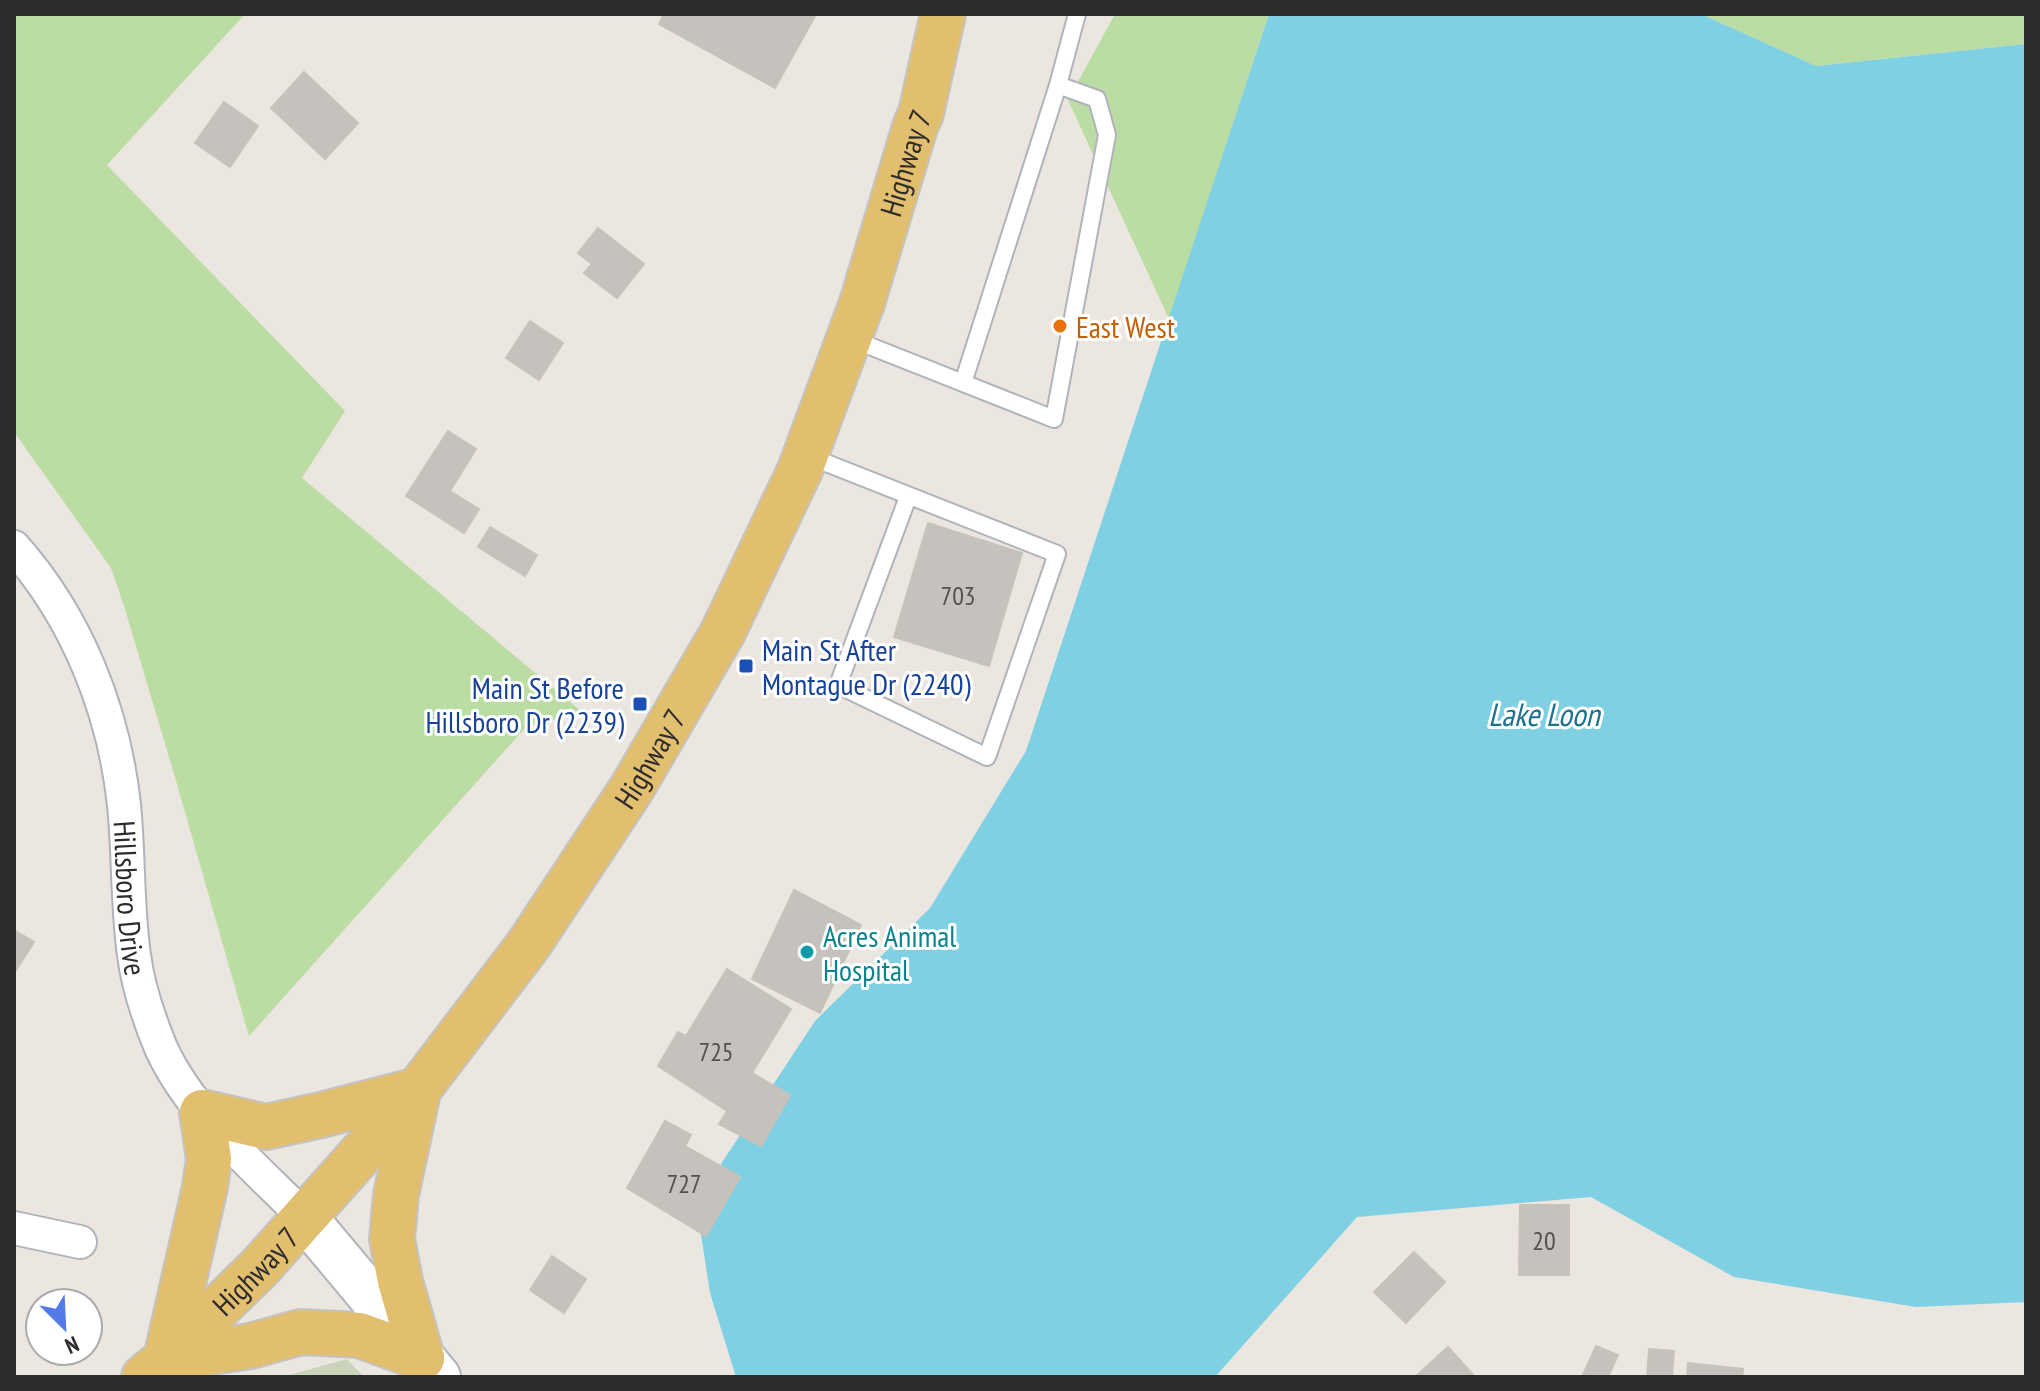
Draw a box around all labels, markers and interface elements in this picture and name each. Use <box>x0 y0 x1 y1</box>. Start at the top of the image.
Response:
street label: Highway 7 <box>870 104 940 221</box>
place label: East West <box>1076 307 1176 346</box>
marker: East West <box>1051 317 1069 335</box>
house number: 703 <box>940 579 976 612</box>
place label: Main St After Montague Dr (2240) <box>762 630 971 703</box>
marker: Main St After Montague Dr (2240) <box>737 657 755 675</box>
place label: Main St Before Hillsboro Dr (2239) <box>425 668 624 741</box>
water label: Lake Loon <box>1488 693 1602 735</box>
marker: Main St Before Hillsboro Dr (2239) <box>631 695 649 713</box>
street label: Highway 7 <box>605 701 694 815</box>
street label: Hillsboro Drive <box>106 819 156 978</box>
place label: Acres Animal Hospital <box>823 916 956 989</box>
marker: Acres Animal Hospital <box>798 943 816 961</box>
house number: 725 <box>698 1035 734 1068</box>
house number: 727 <box>666 1167 702 1200</box>
street label: Highway 7 <box>203 1218 307 1323</box>
house number: 20 <box>1532 1224 1556 1257</box>
north arrow <box>24 1287 104 1367</box>
text: N <box>61 1330 83 1360</box>

